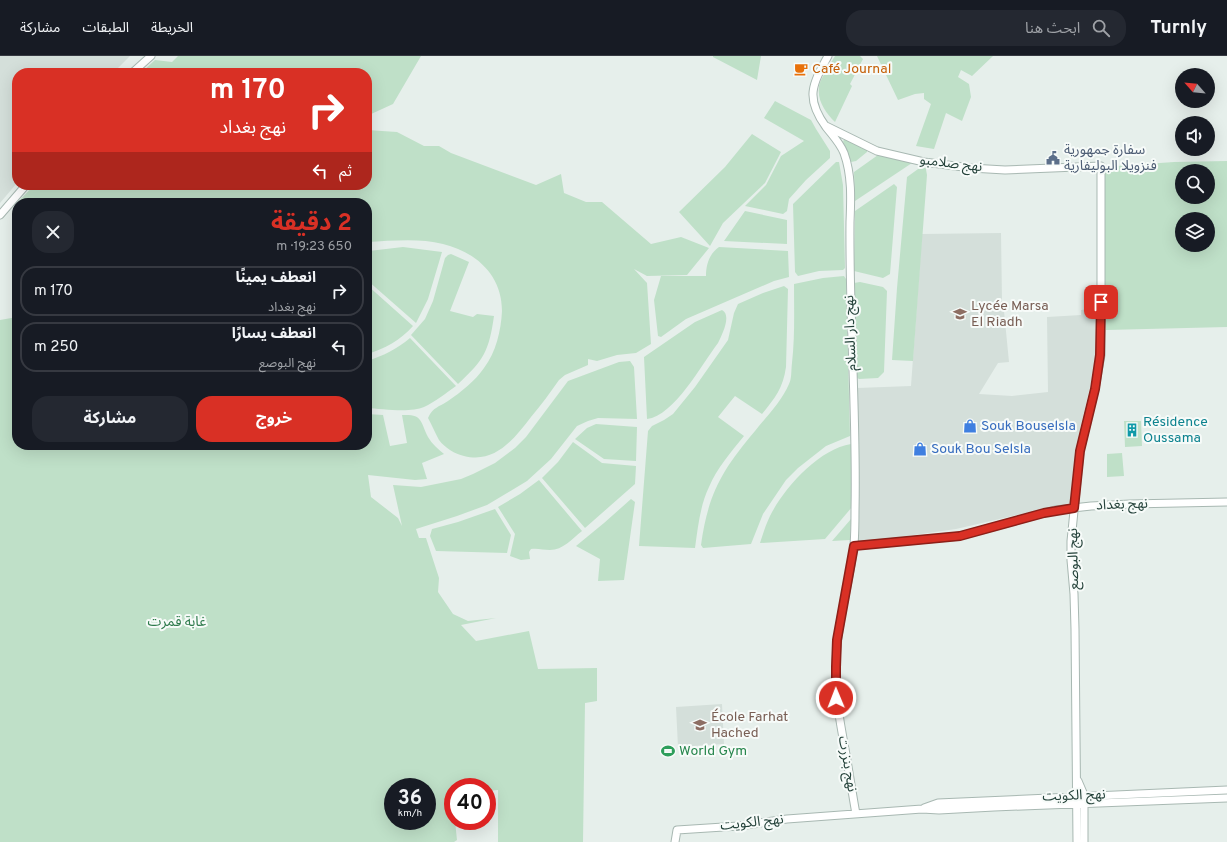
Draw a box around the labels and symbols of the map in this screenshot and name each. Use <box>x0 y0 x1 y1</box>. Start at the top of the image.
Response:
cafe icon: Café Journal <box>793 61 809 77</box>
place label: Café Journal <box>812 61 891 78</box>
north arrow <box>1175 68 1215 108</box>
place label: سفارة جمهورية فنزويلا البوليفارية <box>1064 142 1157 175</box>
public building icon: سفارة جمهورية فنزويلا البوليفارية <box>1045 150 1061 166</box>
street label: نهج صلامبو <box>919 152 984 177</box>
pin <box>1084 285 1118 319</box>
street label: نهج دار السلام <box>841 295 862 371</box>
place label: Lycée Marsa El Riadh <box>971 298 1049 331</box>
school or university icon: Lycée Marsa El Riadh <box>952 306 968 322</box>
place label: Résidence Oussama <box>1143 414 1208 447</box>
shop icon: Souk Bouselsla <box>962 418 978 434</box>
place label: Souk Bouselsla <box>981 418 1076 435</box>
building icon: Résidence Oussama <box>1124 422 1140 438</box>
shop icon: Souk Bou Selsla <box>912 441 928 457</box>
place label: Souk Bou Selsla <box>931 441 1031 458</box>
street label: نهج بغداد <box>1096 496 1148 515</box>
street label: نهج البوصع <box>1065 528 1084 590</box>
park label: غابة قمرت <box>148 614 206 631</box>
position arrow <box>815 677 857 719</box>
place label: École Farhat Hached <box>711 708 788 742</box>
school or university icon: École Farhat Hached <box>692 717 708 733</box>
street label: نهج بنزرت <box>833 735 860 794</box>
sports icon: World Gym <box>660 743 676 759</box>
place label: World Gym <box>679 743 747 760</box>
speed limit sign: 40 <box>444 778 496 830</box>
street label: نهج الكويت <box>1042 786 1106 807</box>
street label: نهج الكويت <box>720 811 785 836</box>

